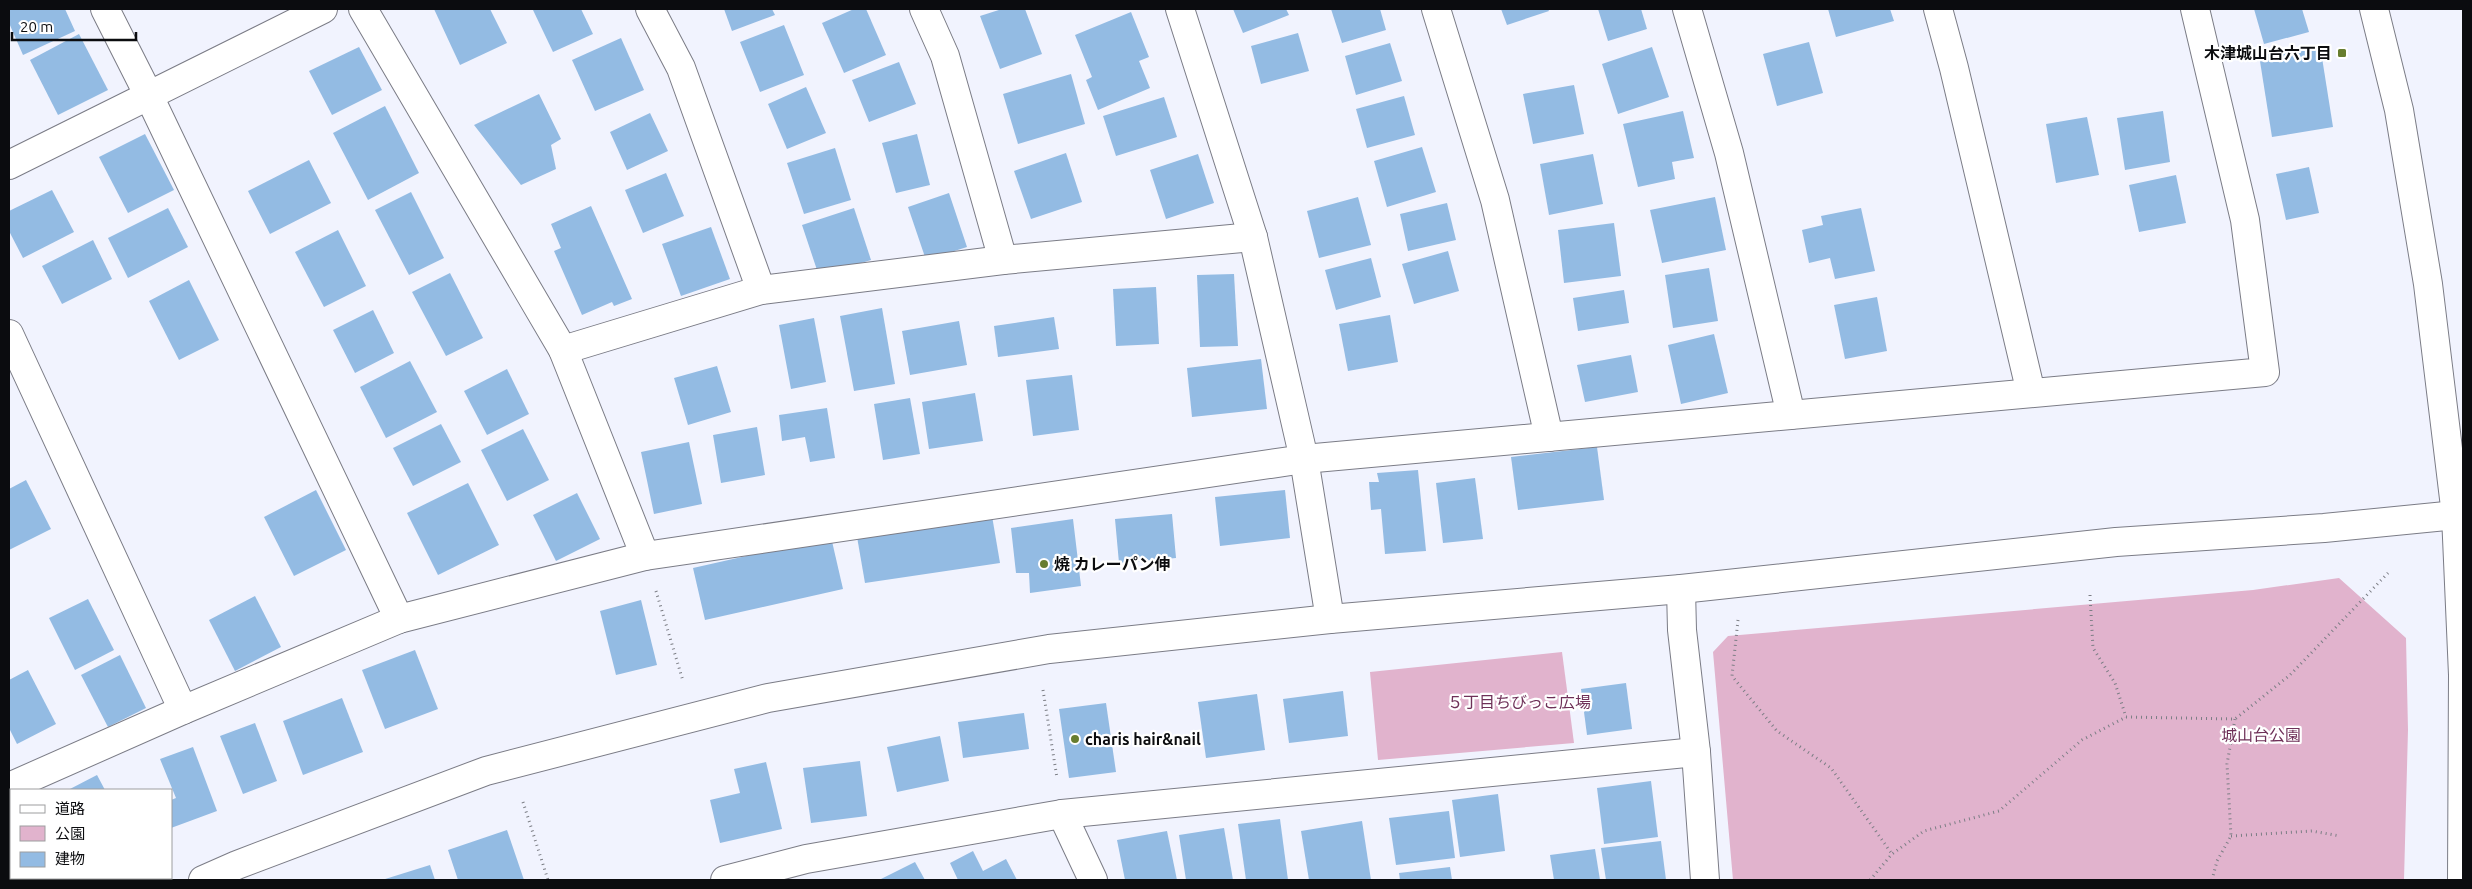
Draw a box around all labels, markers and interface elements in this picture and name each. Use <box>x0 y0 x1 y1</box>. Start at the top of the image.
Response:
scale bar <box>12 10 136 42</box>
text: 20 m <box>20 18 53 35</box>
place label: 木津城山台六丁目 <box>2204 44 2332 62</box>
marker: 木津城山台六丁目 <box>2336 47 2348 59</box>
place label: 焼 カレーパン伸 <box>1054 555 1170 573</box>
marker: 焼 カレーパン伸 <box>1038 558 1050 570</box>
park label: ５丁目ちびっこ広場 <box>1447 693 1591 711</box>
park label: 城山台公園 <box>2221 726 2301 744</box>
place label: charis hair&nail <box>1085 730 1201 748</box>
marker: charis hair&nail <box>1069 733 1081 745</box>
legend <box>10 789 172 879</box>
text: 道路 <box>55 800 85 817</box>
text: 公園 <box>55 825 85 842</box>
text: 建物 <box>55 850 85 867</box>

